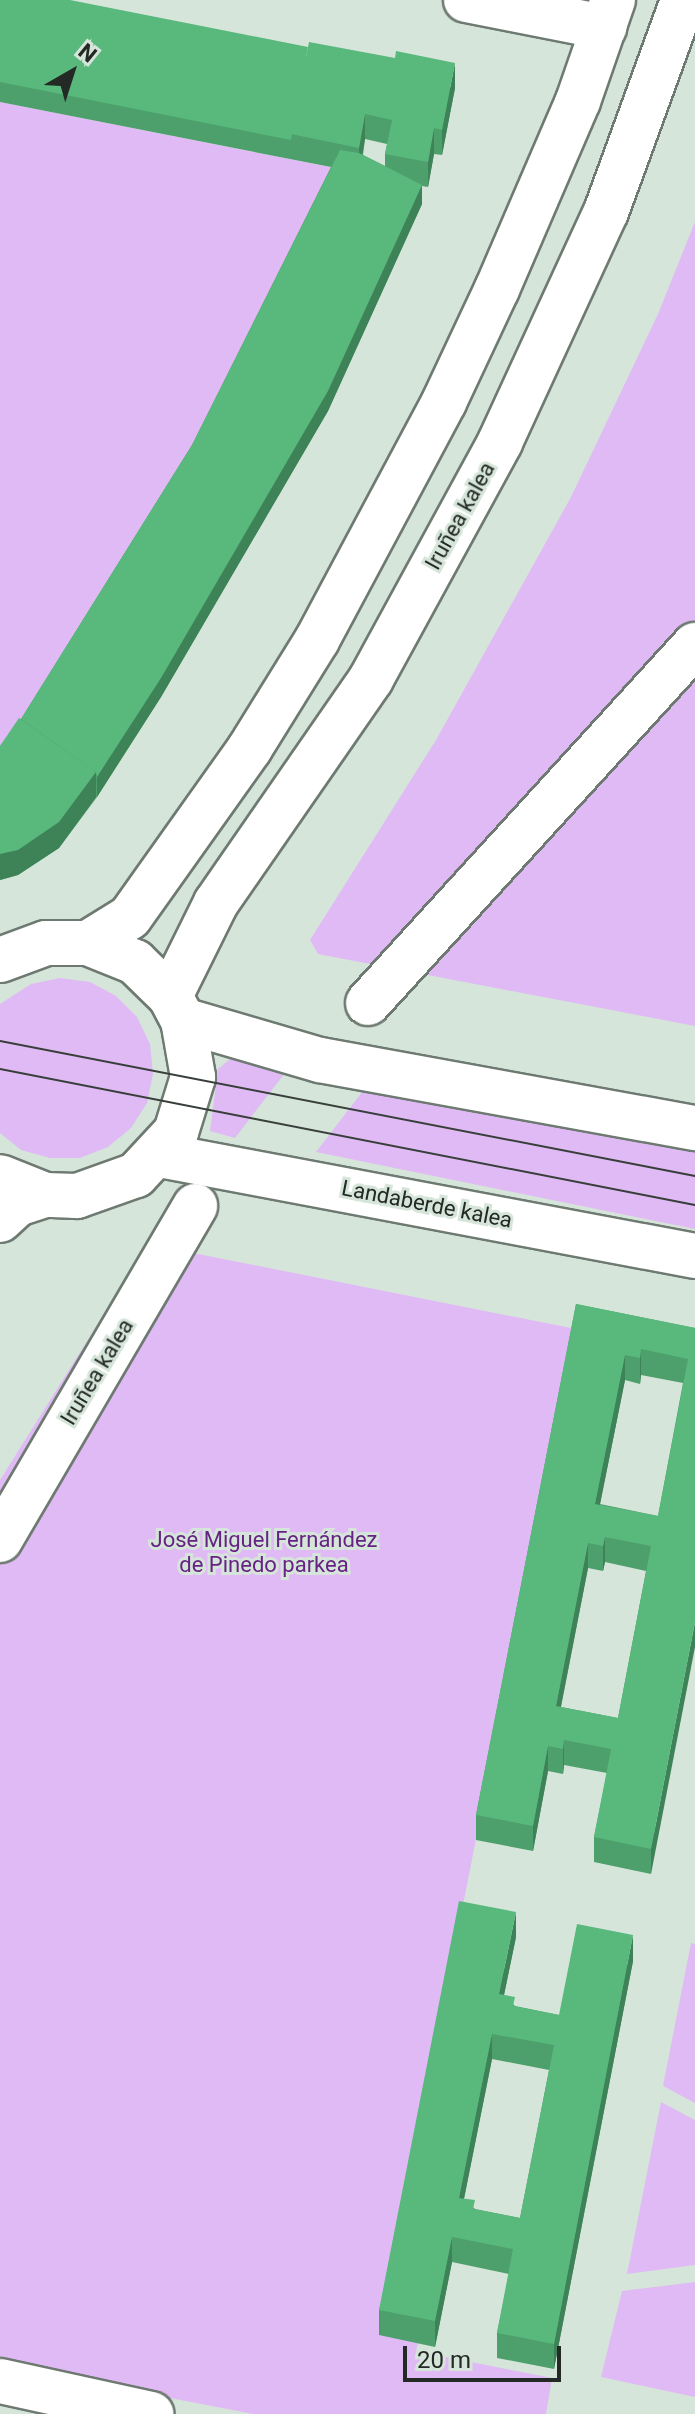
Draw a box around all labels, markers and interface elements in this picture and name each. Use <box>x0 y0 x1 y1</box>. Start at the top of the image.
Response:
north arrow <box>32 32 112 112</box>
text: N <box>74 38 101 68</box>
street label: Iruñea kalea <box>420 458 500 574</box>
street label: Landaberde kalea <box>339 1175 515 1233</box>
street label: Iruñea kalea <box>55 1314 139 1430</box>
park label: José Miguel Fernández de Pinedo parkea <box>151 1526 377 1578</box>
scale bar <box>407 2330 565 2380</box>
text: 20 m <box>417 2346 471 2374</box>

